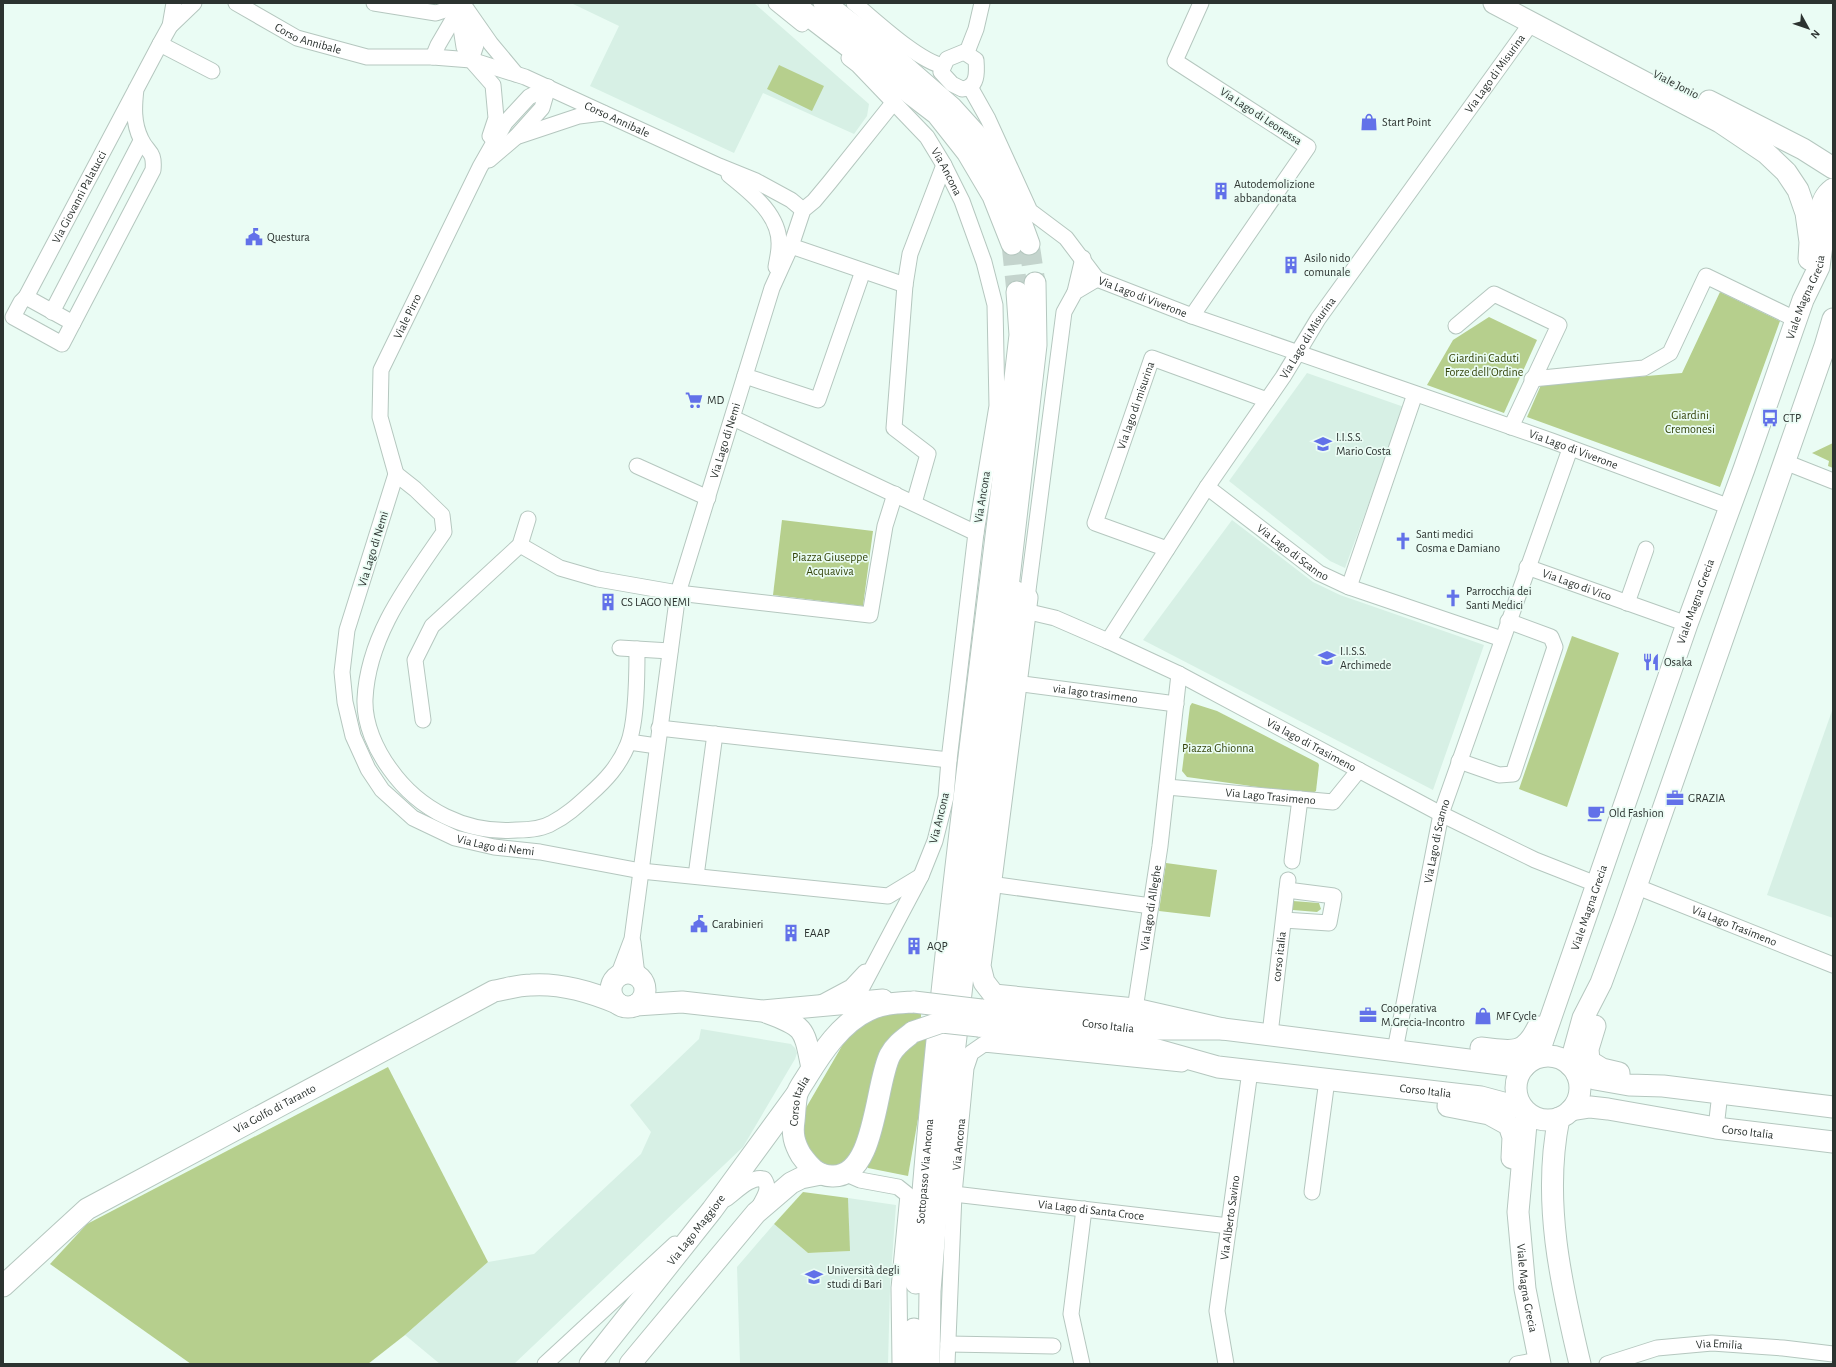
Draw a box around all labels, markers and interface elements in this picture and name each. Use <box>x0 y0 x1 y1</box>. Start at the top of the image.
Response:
north arrow <box>1788 8 1828 48</box>
street label: Corso Annibale <box>273 21 343 56</box>
text: N <box>1809 28 1822 41</box>
street label: Via Lago di Misurina <box>1462 32 1527 115</box>
street label: Viale Jonio <box>1651 67 1701 101</box>
street label: Via Lago di Leonessa <box>1218 85 1304 147</box>
street label: Corso Annibale <box>583 99 652 139</box>
shop icon: Start Point <box>1359 112 1379 132</box>
place label: Start Point <box>1382 116 1431 128</box>
street label: Via Ancona <box>929 146 964 198</box>
street label: Via Giovanni Palatucci <box>50 149 108 245</box>
place label: Autodemolizione abbandonata <box>1234 178 1315 204</box>
building icon: Autodemolizione abbandonata <box>1211 181 1231 201</box>
public building icon: Questura <box>244 227 264 247</box>
place label: Questura <box>267 231 310 244</box>
place label: Asilo nido comunale <box>1304 252 1350 278</box>
street label: Viale Magna Grecia <box>1784 254 1827 341</box>
building icon: Asilo nido comunale <box>1281 255 1301 275</box>
street label: Via Lago di Viverone <box>1097 274 1189 319</box>
street label: Viale Pirro <box>391 292 423 341</box>
street label: Via Lago di Misurina <box>1277 294 1338 381</box>
park label: Giardini Caduti Forze dell'Ordine <box>1445 352 1523 378</box>
street label: Via lago di misurina <box>1115 359 1156 451</box>
supermarket icon: MD <box>684 390 704 410</box>
place label: MD <box>707 394 724 406</box>
street label: Via Lago di Nemi <box>708 401 742 480</box>
bus stop icon: CTP <box>1760 408 1780 428</box>
park label: Giardini Cremonesi <box>1665 409 1715 435</box>
place label: CTP <box>1783 412 1801 424</box>
street label: Via Lago di Viverone <box>1527 427 1620 471</box>
place label: I.I.S.S. Mario Costa <box>1336 431 1392 457</box>
school or university icon: I.I.S.S. Mario Costa <box>1313 434 1333 454</box>
street label: Via Ancona <box>972 470 992 524</box>
street label: Via Lago di Nemi <box>356 510 390 588</box>
street label: Via Lago di Scanno <box>1255 522 1331 583</box>
place label: Santi medici Cosma e Damiano <box>1416 528 1500 554</box>
church icon: Santi medici Cosma e Damiano <box>1393 531 1413 551</box>
park label: Piazza Giuseppe Acquaviva <box>792 551 868 577</box>
street label: Viale Magna Grecia <box>1674 557 1717 646</box>
street label: Via Lago di Vico <box>1541 567 1613 603</box>
place label: Parrocchia dei Santi Medici <box>1466 585 1532 611</box>
church icon: Parrocchia dei Santi Medici <box>1443 588 1463 608</box>
building icon: CS LAGO NEMI <box>598 592 618 612</box>
place label: CS LAGO NEMI <box>621 596 690 608</box>
place label: I.I.S.S. Archimede <box>1340 645 1391 671</box>
school or university icon: I.I.S.S. Archimede <box>1317 648 1337 668</box>
restaurant icon: Osaka <box>1641 652 1661 672</box>
place label: Osaka <box>1664 656 1693 668</box>
street label: via lago trasimeno <box>1052 682 1139 705</box>
street label: Via lago di Trasimeno <box>1265 716 1358 774</box>
park label: Piazza Ghionna <box>1182 742 1254 754</box>
street label: Via Lago Trasimeno <box>1225 786 1316 806</box>
office icon: GRAZIA <box>1665 788 1685 808</box>
street label: Via Ancona <box>927 791 951 845</box>
place label: GRAZIA <box>1688 792 1725 804</box>
street label: Via Lago di Scanno <box>1422 797 1452 884</box>
cafe icon: Old Fashion <box>1586 803 1606 823</box>
place label: Old Fashion <box>1609 807 1664 819</box>
street label: Via Lago di Nemi <box>456 833 535 857</box>
street label: Viale Magna Grecia <box>1569 863 1609 952</box>
street label: Via lago di Alleghe <box>1138 864 1163 952</box>
street label: Via Lago Trasimeno <box>1690 903 1779 948</box>
public building icon: Carabinieri <box>689 914 709 934</box>
place label: Carabinieri <box>712 918 763 930</box>
building icon: EAAP <box>781 923 801 943</box>
place label: EAAP <box>804 927 830 939</box>
street label: corso italia <box>1270 930 1288 982</box>
building icon: AQP <box>904 936 924 956</box>
place label: AQP <box>927 940 948 953</box>
place label: Cooperativa M.Grecia-Incontro <box>1381 1002 1465 1028</box>
office icon: Cooperativa M.Grecia-Incontro <box>1358 1005 1378 1025</box>
shop icon: MF Cycle <box>1473 1006 1493 1026</box>
place label: MF Cycle <box>1496 1010 1537 1023</box>
street label: Corso Italia <box>1082 1017 1135 1034</box>
street label: Corso Italia <box>787 1073 812 1127</box>
street label: Via Golfo di Taranto <box>232 1082 318 1135</box>
street label: Corso Italia <box>1399 1082 1452 1100</box>
street label: Via Ancona <box>950 1117 967 1171</box>
street label: Sottopasso Via Ancona <box>914 1118 935 1224</box>
street label: Corso Italia <box>1721 1123 1775 1141</box>
street label: Via Alberto Savino <box>1218 1175 1242 1261</box>
street label: Via Lago Maggiore <box>665 1192 727 1267</box>
street label: Via Lago di Santa Croce <box>1037 1198 1145 1222</box>
street label: Viale Magna Grecia <box>1515 1243 1540 1334</box>
place label: Università degli studi di Bari <box>827 1264 900 1290</box>
school or university icon: Università degli studi di Bari <box>804 1267 824 1287</box>
street label: Via Emilia <box>1695 1337 1743 1351</box>

